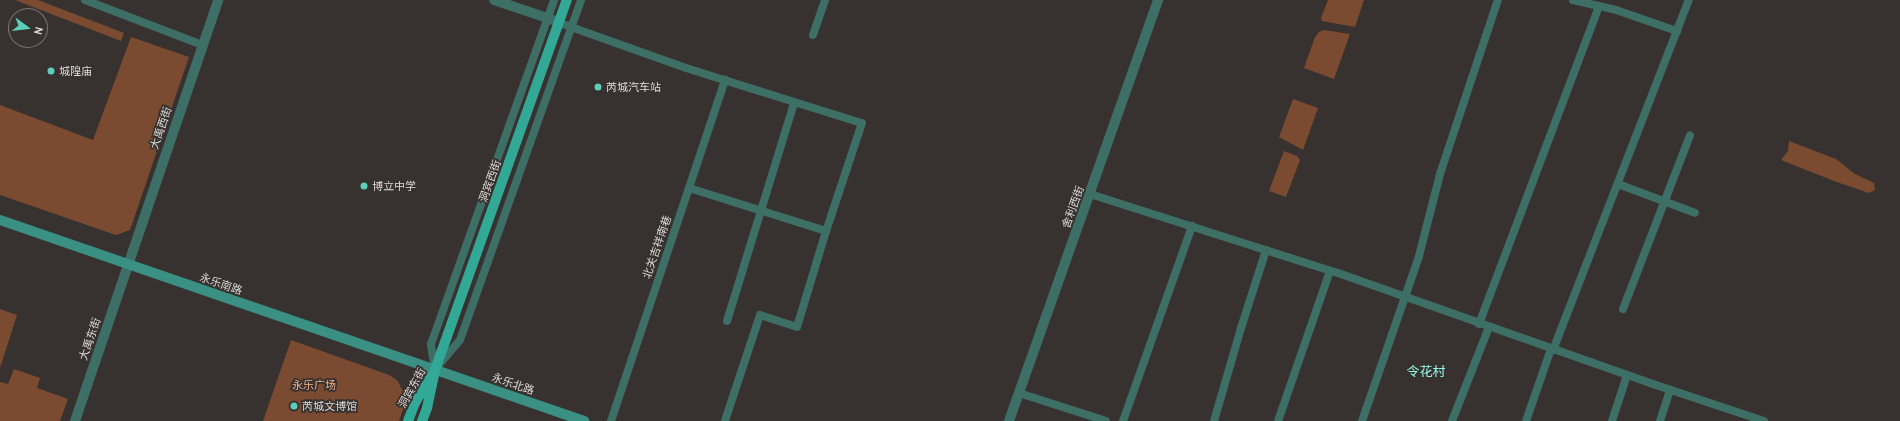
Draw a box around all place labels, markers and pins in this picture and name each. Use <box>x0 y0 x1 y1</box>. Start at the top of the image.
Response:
place label: 城隍庙 <box>59 64 92 78</box>
marker: 城隍庙 <box>46 66 56 76</box>
place label: 芮城汽车站 <box>606 80 661 94</box>
marker: 芮城汽车站 <box>593 82 603 92</box>
place label: 博立中学 <box>372 179 416 193</box>
marker: 博立中学 <box>359 181 369 191</box>
place label: 芮城文博馆 <box>302 399 357 413</box>
marker: 芮城文博馆 <box>289 401 299 411</box>

